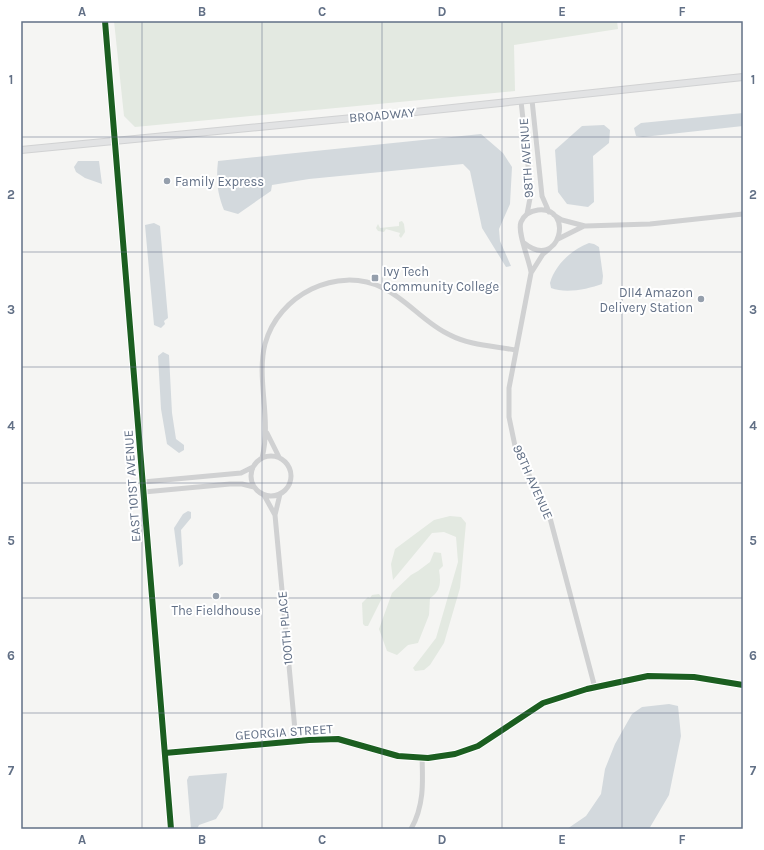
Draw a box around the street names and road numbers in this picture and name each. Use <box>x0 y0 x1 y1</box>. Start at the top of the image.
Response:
street label: BROADWAY <box>348 105 416 125</box>
street label: 98TH AVENUE <box>516 117 536 199</box>
street label: EAST 101ST AVENUE <box>121 429 143 543</box>
street label: 98TH AVENUE <box>510 442 556 522</box>
street label: 100TH PLACE <box>274 590 296 666</box>
street label: GEORGIA STREET <box>235 721 334 743</box>

